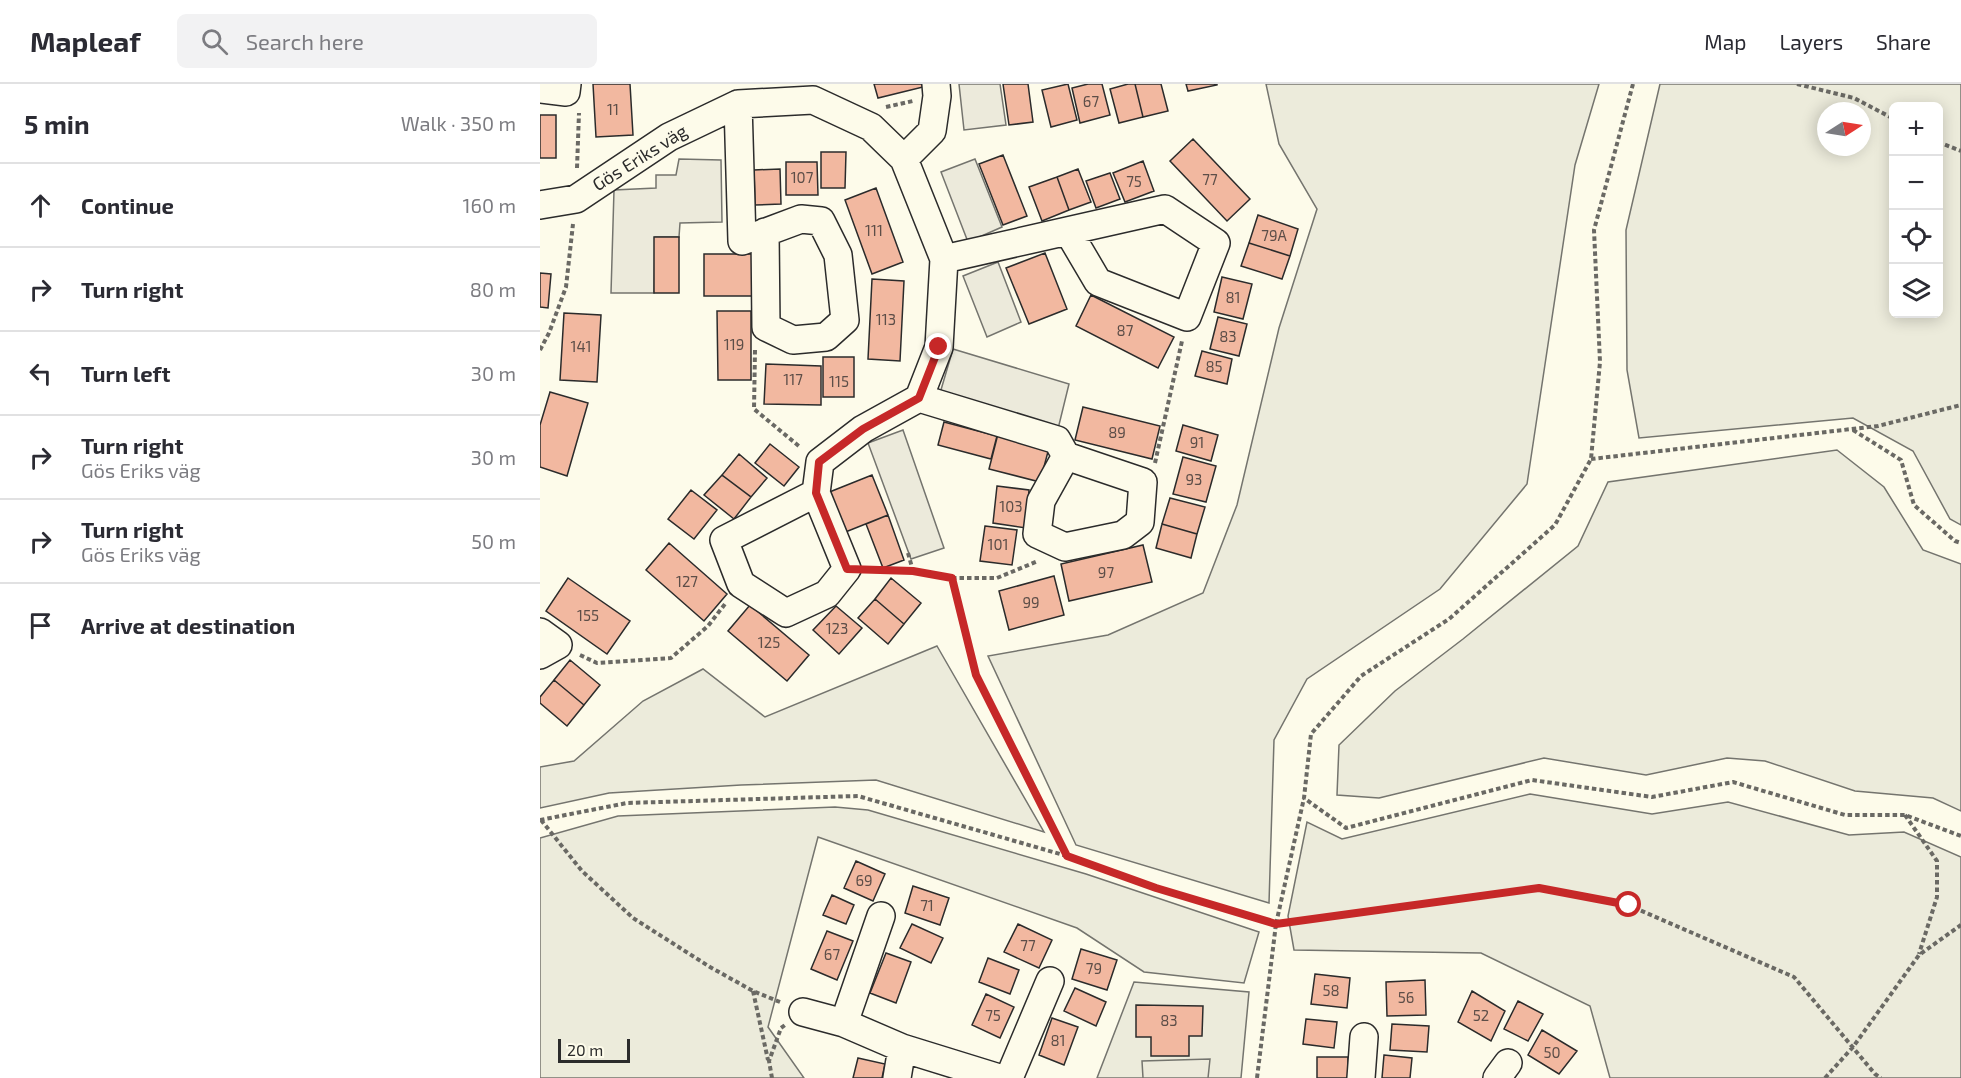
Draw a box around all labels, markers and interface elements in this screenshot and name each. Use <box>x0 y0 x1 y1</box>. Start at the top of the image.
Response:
search box <box>177 14 597 68</box>
text: Mapleaf <box>30 24 141 58</box>
icon: search <box>198 25 231 58</box>
text: Search here <box>246 28 364 54</box>
text: Map <box>1704 29 1746 54</box>
text: Layers <box>1779 29 1843 54</box>
text: Share <box>1876 29 1931 54</box>
house number: 67 <box>1083 92 1099 110</box>
house number: 11 <box>607 100 619 118</box>
north arrow <box>1817 102 1871 156</box>
map controls <box>1889 102 1943 318</box>
button: + <box>1889 102 1943 156</box>
text: 5 min <box>24 108 90 139</box>
text: Walk · 350 m <box>401 111 516 135</box>
street label: Gös Eriks väg <box>588 119 691 195</box>
button: − <box>1889 156 1943 210</box>
house number: 107 <box>791 168 814 186</box>
house number: 77 <box>1202 170 1218 188</box>
house number: 75 <box>1126 172 1142 190</box>
icon: ahead <box>24 189 57 222</box>
text: Continue <box>81 192 174 218</box>
text: 160 m <box>463 193 516 217</box>
button: locate <box>1889 210 1943 264</box>
house number: 111 <box>865 221 883 239</box>
house number: 79A <box>1261 226 1287 244</box>
button: layers <box>1889 264 1943 318</box>
icon: right <box>24 273 57 306</box>
text: Turn right <box>81 276 183 302</box>
text: 80 m <box>470 277 516 301</box>
house number: 81 <box>1225 288 1241 306</box>
house number: 113 <box>876 310 896 328</box>
house number: 87 <box>1117 321 1134 339</box>
house number: 83 <box>1219 327 1237 345</box>
route end <box>925 333 951 359</box>
house number: 119 <box>724 335 744 353</box>
house number: 141 <box>570 337 592 355</box>
icon: left <box>24 357 57 390</box>
house number: 85 <box>1205 357 1223 375</box>
text: Turn left <box>81 360 170 386</box>
text: 30 m <box>471 361 516 385</box>
house number: 117 <box>783 370 803 388</box>
house number: 115 <box>829 372 849 390</box>
house number: 89 <box>1108 423 1126 441</box>
text: Turn right <box>81 432 183 458</box>
house number: 91 <box>1190 433 1204 451</box>
icon: right <box>24 441 57 474</box>
text: 30 m <box>471 445 516 469</box>
text: Gös Eriks väg <box>81 458 201 482</box>
house number: 93 <box>1186 470 1202 488</box>
house number: 103 <box>999 497 1023 515</box>
text: Turn right <box>81 516 183 542</box>
icon: right <box>24 525 57 558</box>
text: 50 m <box>471 529 516 553</box>
house number: 101 <box>988 535 1009 553</box>
text: Gös Eriks väg <box>81 542 201 566</box>
house number: 97 <box>1098 563 1114 581</box>
house number: 127 <box>676 572 698 590</box>
house number: 99 <box>1022 593 1040 611</box>
house number: 155 <box>577 606 599 624</box>
icon: arrive <box>24 609 57 642</box>
text: Arrive at destination <box>81 612 295 638</box>
house number: 123 <box>826 619 848 637</box>
house number: 125 <box>758 633 780 651</box>
house number: 69 <box>855 871 873 889</box>
route start <box>1615 891 1641 917</box>
house number: 71 <box>920 896 934 914</box>
house number: 77 <box>1020 936 1036 954</box>
house number: 67 <box>824 945 840 963</box>
house number: 79 <box>1086 959 1102 977</box>
house number: 58 <box>1322 981 1340 999</box>
house number: 56 <box>1398 988 1414 1006</box>
house number: 75 <box>985 1006 1001 1024</box>
house number: 52 <box>1473 1006 1489 1024</box>
house number: 83 <box>1160 1011 1178 1029</box>
house number: 81 <box>1050 1031 1066 1049</box>
scale bar <box>558 1036 630 1064</box>
text: 20 m <box>567 1040 603 1059</box>
house number: 50 <box>1543 1043 1561 1061</box>

